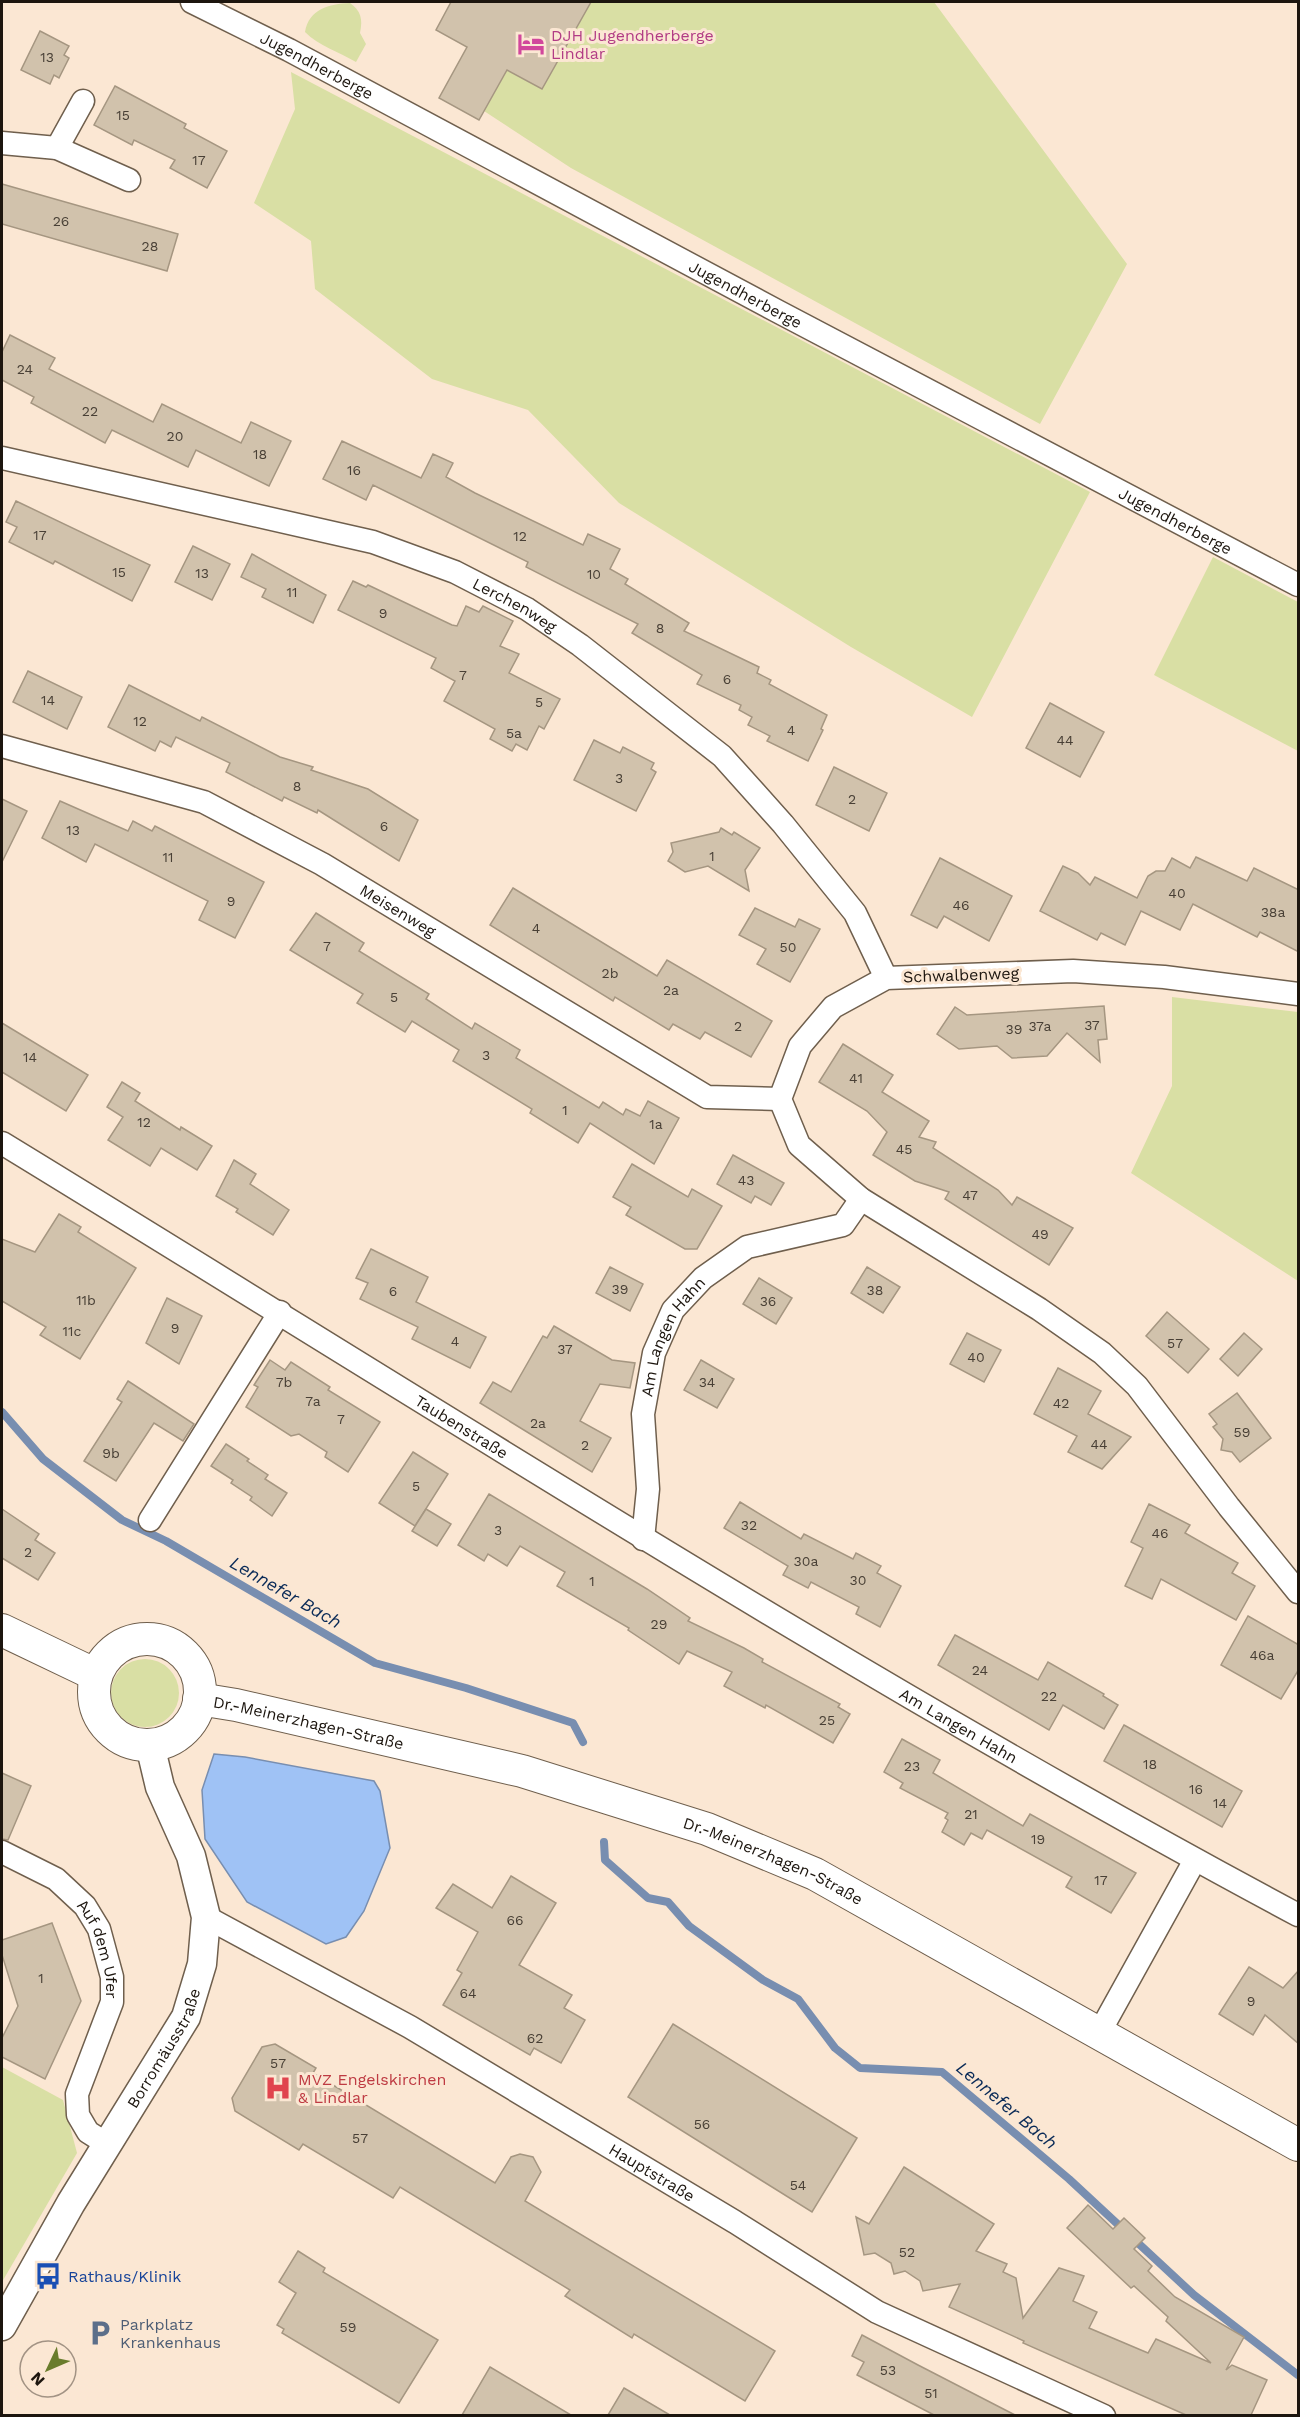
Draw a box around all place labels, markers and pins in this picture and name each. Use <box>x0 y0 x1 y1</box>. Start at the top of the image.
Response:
place label: DJH Jugendherberge Lindlar <box>551 26 714 63</box>
hotel icon: DJH Jugendherberge Lindlar <box>516 29 546 59</box>
place label: MVZ Engelskirchen & Lindlar <box>298 2070 446 2107</box>
hospital icon: MVZ Engelskirchen & Lindlar <box>263 2073 293 2103</box>
bus stop icon: Rathaus/Klinik <box>33 2261 63 2291</box>
place label: Rathaus/Klinik <box>68 2267 181 2286</box>
place label: Parkplatz Krankenhaus <box>120 2315 221 2352</box>
parking icon: Parkplatz Krankenhaus <box>85 2318 115 2348</box>

